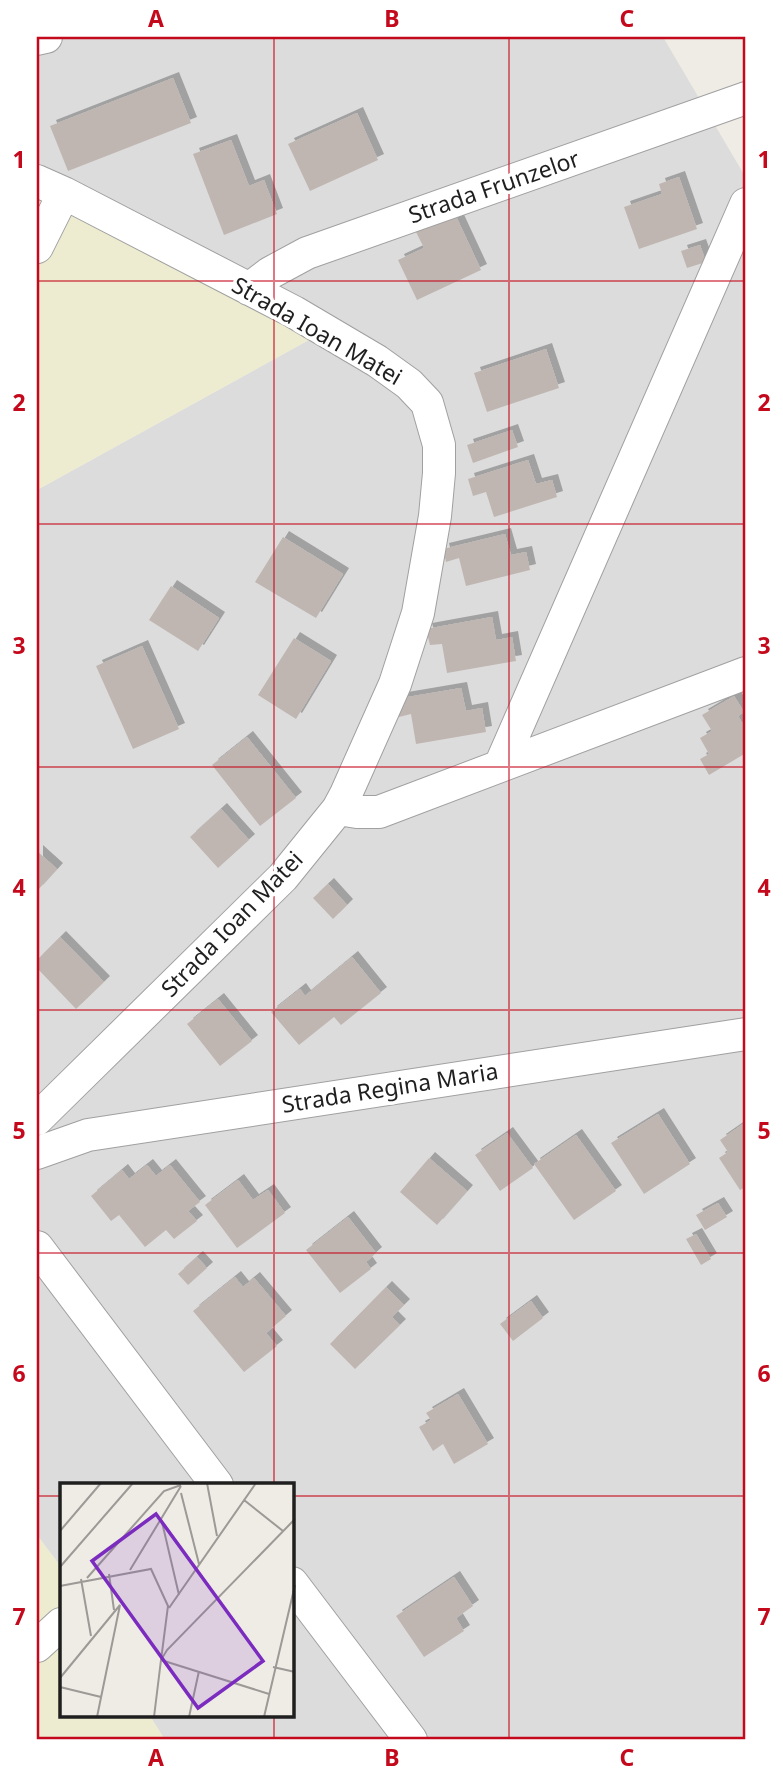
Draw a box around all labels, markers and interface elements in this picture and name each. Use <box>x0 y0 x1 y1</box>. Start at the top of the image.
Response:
text: A <box>148 2 164 34</box>
text: B <box>384 2 400 34</box>
text: C <box>620 2 635 34</box>
street label: Strada Frunzelor <box>404 142 584 230</box>
text: 1 <box>12 143 26 175</box>
text: 1 <box>757 143 771 175</box>
street label: Strada Ioan Matei <box>226 268 409 392</box>
text: 2 <box>12 386 26 418</box>
text: 2 <box>757 386 771 418</box>
text: 3 <box>12 629 26 661</box>
text: 3 <box>757 629 771 661</box>
street label: Strada Ioan Matei <box>153 843 309 1003</box>
text: 4 <box>12 871 26 903</box>
text: 4 <box>757 871 771 903</box>
street label: Strada Regina Maria <box>279 1054 500 1120</box>
text: 5 <box>12 1114 26 1146</box>
text: 5 <box>757 1114 771 1146</box>
text: 6 <box>12 1357 26 1389</box>
text: 6 <box>757 1357 771 1389</box>
inset map <box>60 1483 294 1718</box>
text: 7 <box>12 1600 26 1632</box>
text: 7 <box>757 1600 771 1632</box>
text: A <box>148 1741 164 1773</box>
text: B <box>384 1741 400 1773</box>
text: C <box>620 1741 635 1773</box>

